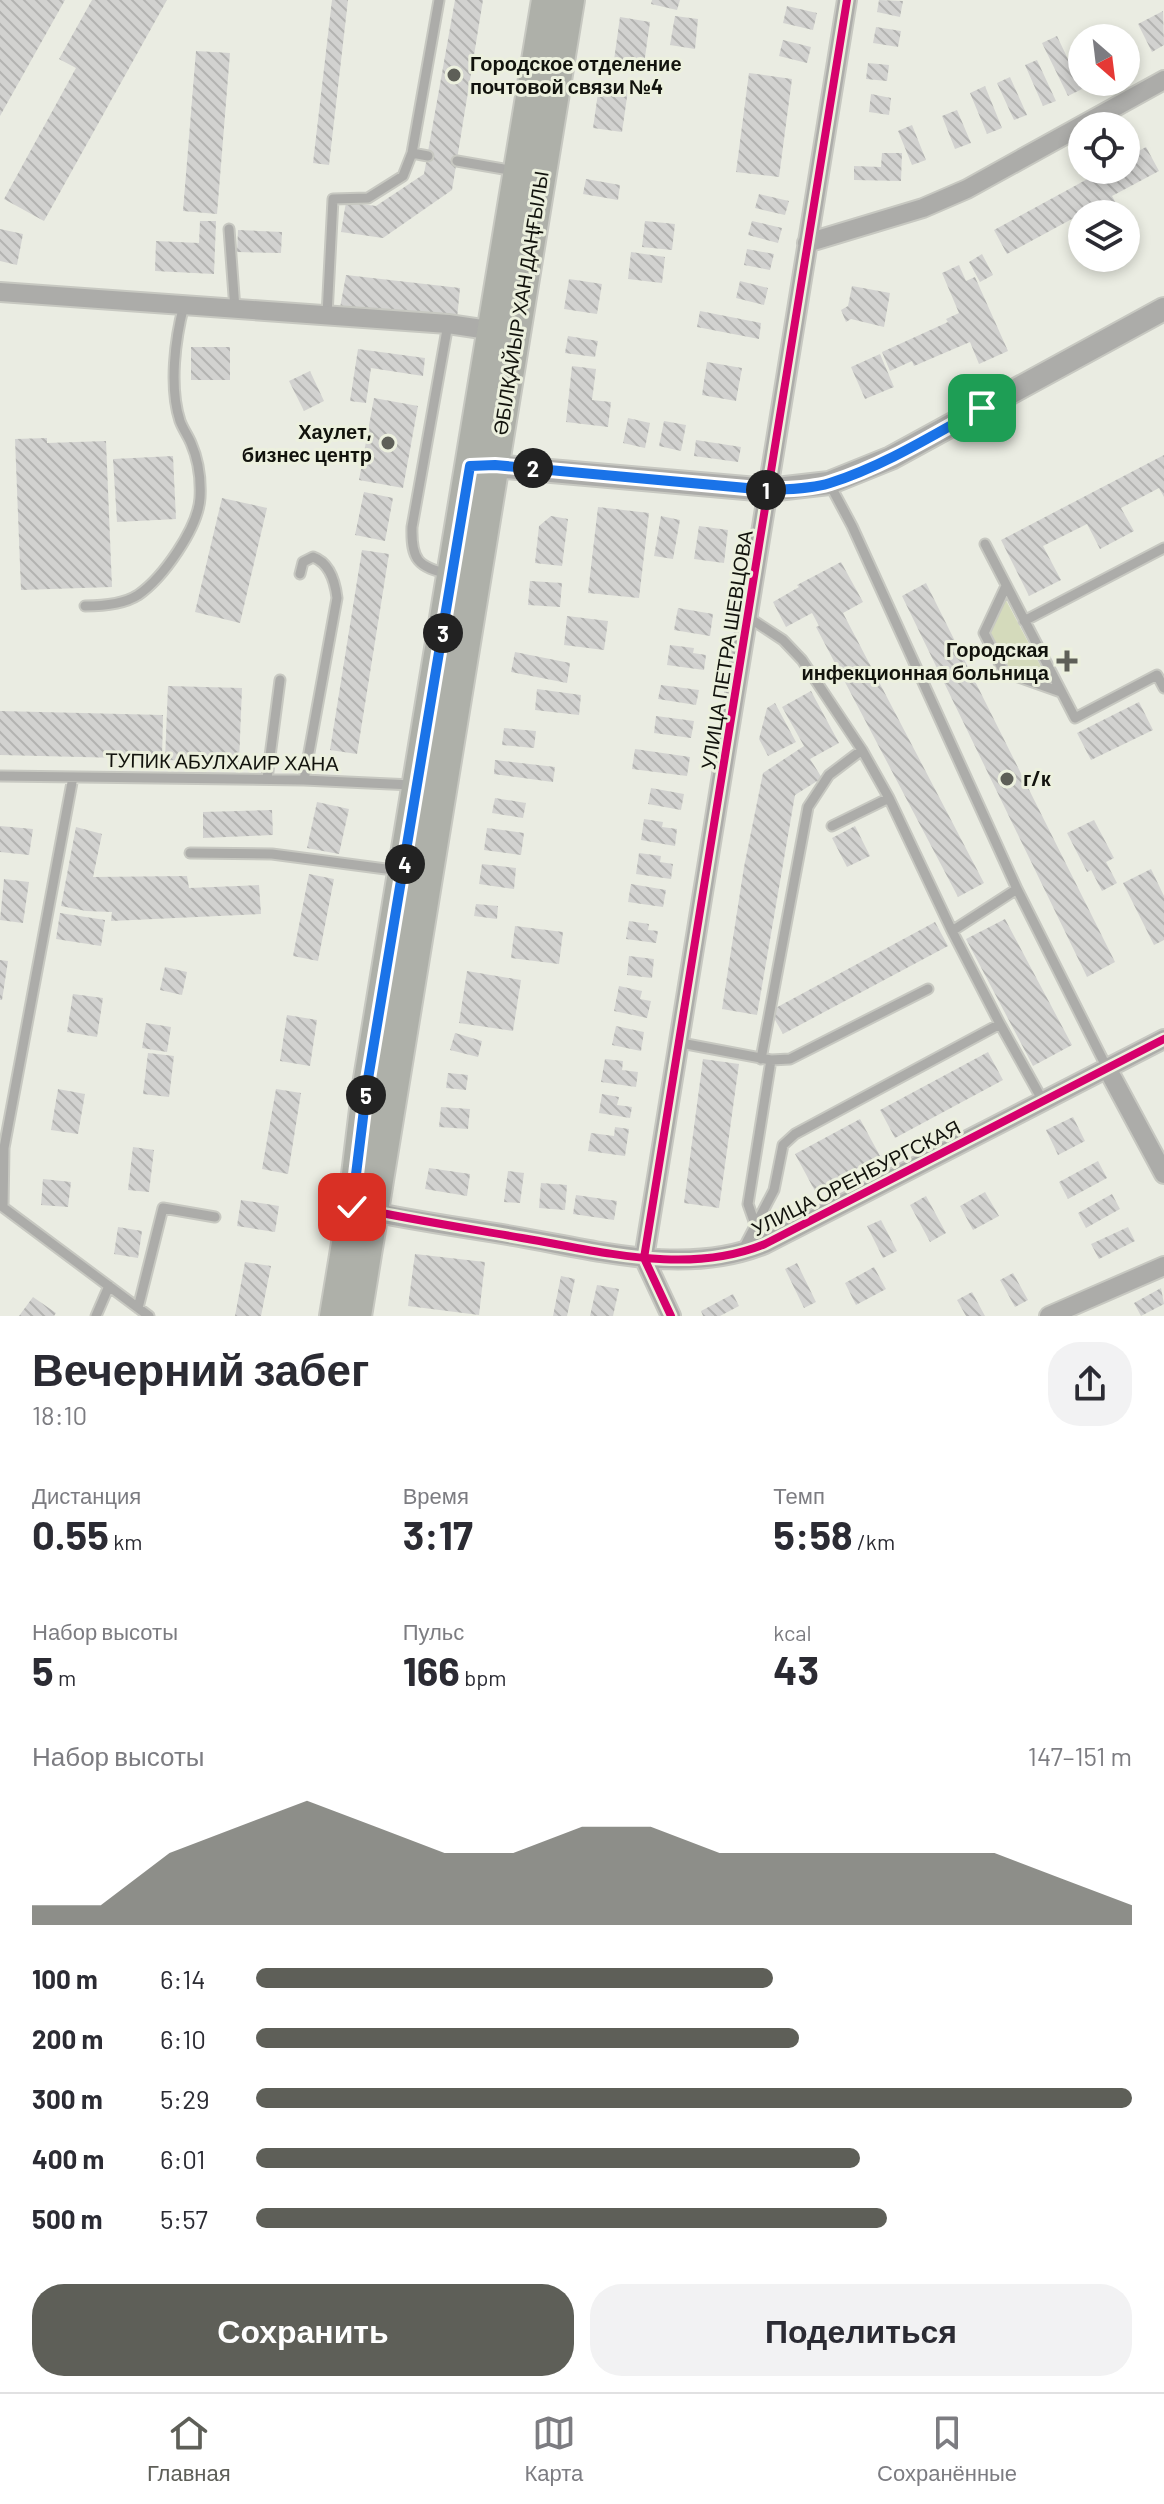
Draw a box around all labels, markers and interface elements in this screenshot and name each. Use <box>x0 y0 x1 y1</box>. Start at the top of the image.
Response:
north arrow <box>1068 24 1140 96</box>
map controls <box>1068 24 1140 272</box>
place label: Городское отделение почтовой связи №4 <box>470 51 682 98</box>
marker: Городское отделение почтовой связи №4 <box>445 66 463 84</box>
button: locate <box>1068 112 1140 184</box>
street label: ӘБІЛҚАЙЫР ХАН ДАҢҒЫЛЫ <box>487 169 553 437</box>
button: layers <box>1068 200 1140 272</box>
pin <box>948 374 1016 442</box>
icon: arrive <box>960 386 1004 430</box>
place label: Хаулет, бизнес центр <box>242 419 372 466</box>
marker: Хаулет, бизнес центр <box>379 434 397 452</box>
pin: 2 <box>513 448 553 488</box>
text: 2 <box>527 455 539 481</box>
pin: 1 <box>746 470 786 510</box>
text: 1 <box>762 477 770 503</box>
street label: УЛИЦА ПЕТРА ШЕВЦОВА <box>695 528 757 771</box>
pin: 3 <box>423 613 463 653</box>
text: 3 <box>437 620 449 646</box>
place label: Городская инфекционная больница <box>801 637 1050 684</box>
marker: Городская инфекционная больница <box>1056 650 1078 672</box>
street label: ТУПИК АБУЛХАИР ХАНА <box>105 747 340 775</box>
place label: г/к <box>1023 766 1052 790</box>
marker: г/к <box>998 770 1016 788</box>
pin: 4 <box>385 844 425 884</box>
text: 4 <box>398 851 412 877</box>
pin: 5 <box>346 1075 386 1115</box>
text: 5 <box>360 1082 372 1108</box>
street label: УЛИЦА ОРЕНБУРГСКАЯ <box>747 1114 964 1240</box>
pin <box>318 1173 386 1241</box>
icon: check <box>330 1185 374 1229</box>
text: Вечерний забег <box>32 1342 369 1395</box>
button: share <box>1048 1342 1132 1426</box>
text: 18:10 <box>32 1399 87 1430</box>
text: Дистанция <box>32 1482 141 1508</box>
text: Время <box>403 1482 469 1508</box>
text: Темп <box>773 1482 825 1508</box>
text: 0.55 <box>32 1510 109 1558</box>
text: 3:17 <box>403 1510 473 1558</box>
text: 5:58 <box>773 1510 853 1558</box>
text: km <box>109 1528 142 1554</box>
text: /km <box>853 1528 895 1554</box>
text: Набор высоты <box>32 1618 178 1644</box>
text: Пульс <box>403 1618 464 1644</box>
text: kcal <box>773 1619 812 1645</box>
text: 43 <box>773 1645 819 1693</box>
text: 5 <box>32 1646 54 1694</box>
text: 166 <box>403 1646 460 1694</box>
text: m <box>54 1664 76 1690</box>
text: bpm <box>460 1664 507 1690</box>
text: Набор высоты <box>32 1740 205 1771</box>
text: 147–151 m <box>1028 1740 1132 1771</box>
text: 100 m <box>32 1963 98 1994</box>
text: 6:14 <box>160 1963 206 1994</box>
text: 200 m <box>32 2023 103 2054</box>
text: 6:10 <box>160 2023 206 2054</box>
text: 300 m <box>32 2083 103 2114</box>
text: 5:29 <box>160 2083 210 2114</box>
text: 400 m <box>32 2143 104 2174</box>
text: 6:01 <box>160 2143 205 2174</box>
text: 500 m <box>32 2203 103 2234</box>
text: 5:57 <box>160 2203 208 2234</box>
button: Сохранить <box>32 2284 574 2376</box>
button: Поделиться <box>590 2284 1132 2376</box>
tab: Главная <box>147 2411 231 2487</box>
tab: Карта <box>524 2411 583 2487</box>
tab: Сохранённые <box>877 2411 1017 2487</box>

